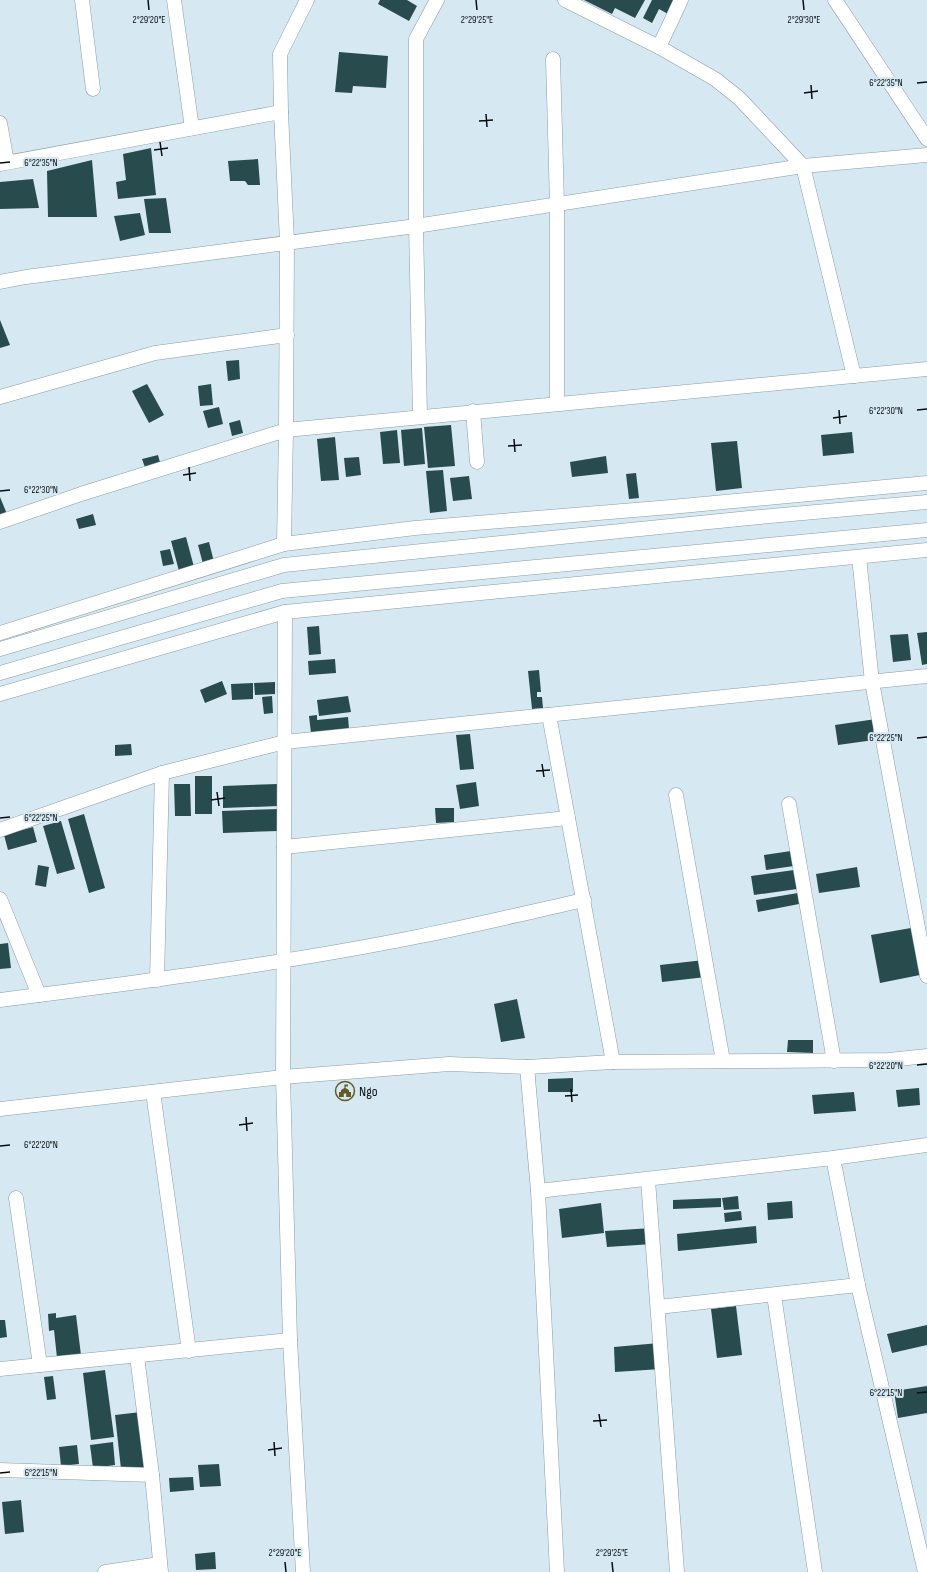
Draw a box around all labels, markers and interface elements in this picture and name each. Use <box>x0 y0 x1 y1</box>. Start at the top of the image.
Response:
text: 2°29'20"E <box>133 14 165 26</box>
text: 2°29'25"E <box>461 14 493 26</box>
text: 2°29'30"E <box>788 14 820 26</box>
text: 6°22'35"N <box>869 77 903 89</box>
text: 6°22'35"N <box>24 157 58 169</box>
text: 6°22'30"N <box>869 405 903 417</box>
text: 6°22'30"N <box>24 484 58 496</box>
text: 6°22'25"N <box>869 732 903 744</box>
text: 6°22'25"N <box>24 812 58 824</box>
text: 6°22'20"N <box>869 1060 903 1072</box>
public building icon: Ngo <box>334 1080 356 1102</box>
place label: Ngo <box>359 1083 378 1100</box>
text: 6°22'20"N <box>24 1139 58 1151</box>
text: 6°22'15"N <box>870 1387 902 1399</box>
text: 6°22'15"N <box>25 1467 57 1479</box>
text: 2°29'20"E <box>269 1547 301 1559</box>
text: 2°29'25"E <box>596 1547 628 1559</box>

